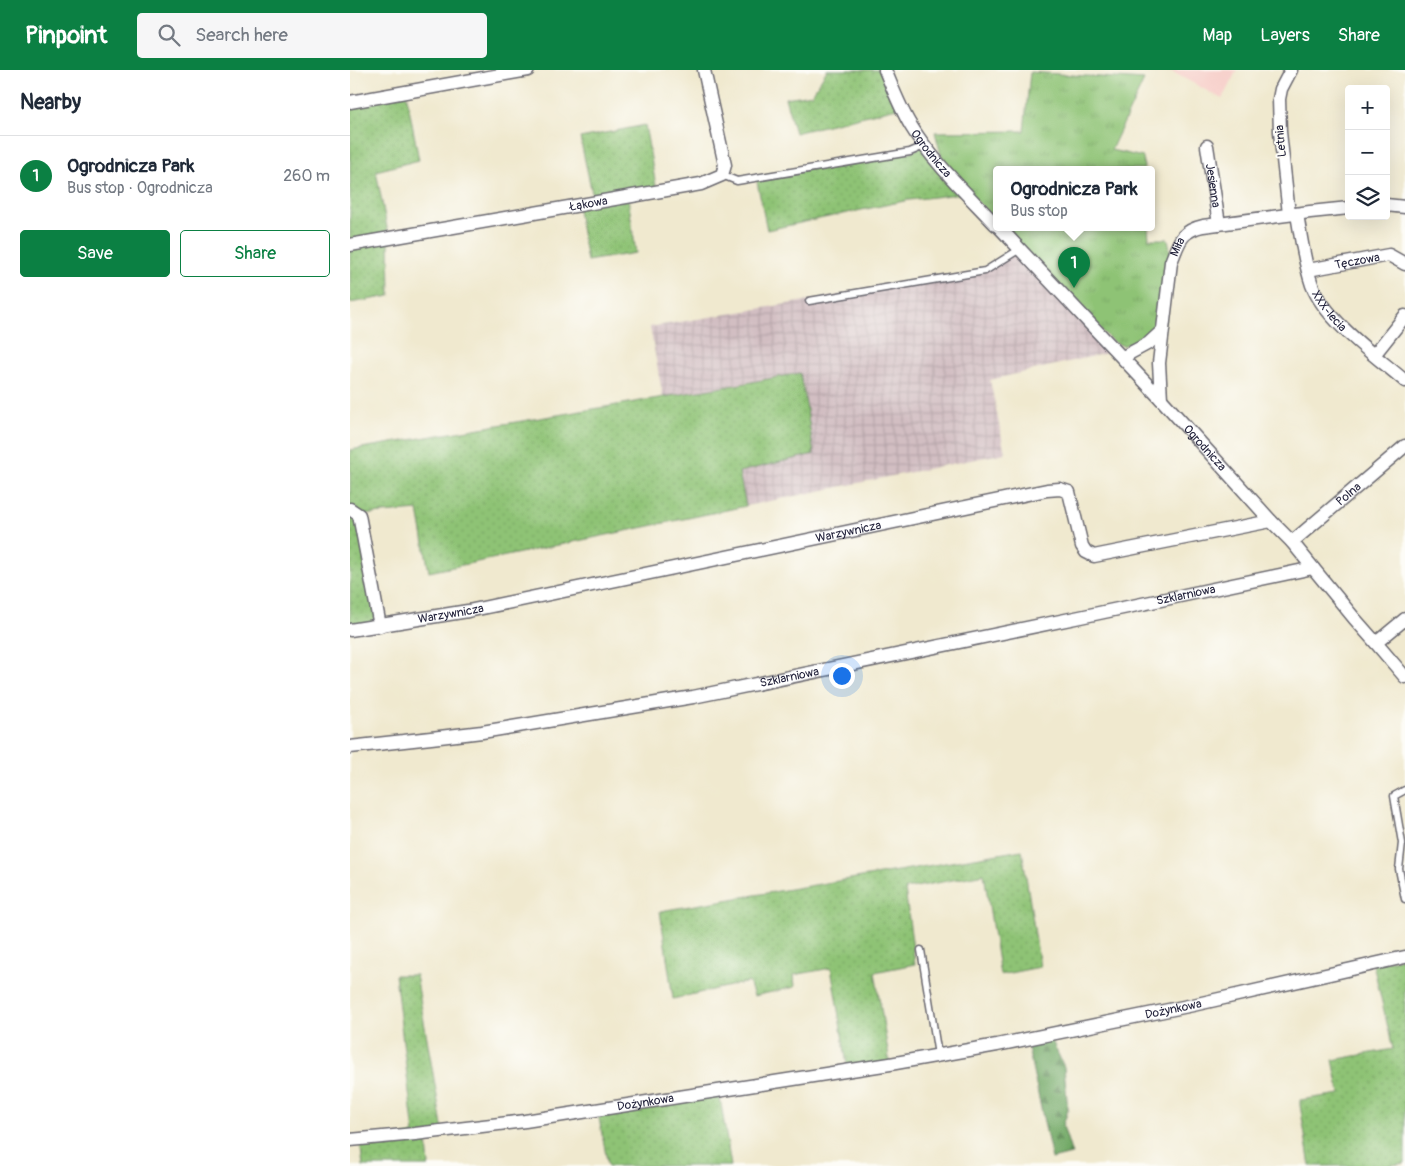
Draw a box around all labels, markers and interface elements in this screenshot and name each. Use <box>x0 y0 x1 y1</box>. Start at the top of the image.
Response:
search box <box>137 13 487 58</box>
text: Pinpoint <box>25 21 107 50</box>
icon: search <box>155 21 183 49</box>
text: Search here <box>195 23 288 47</box>
text: Map <box>1203 24 1232 47</box>
text: Layers <box>1260 24 1310 47</box>
text: Share <box>1338 24 1380 47</box>
map controls <box>1345 85 1390 220</box>
button: + <box>1345 85 1390 130</box>
text: Nearby <box>20 89 81 116</box>
street label: Letnia <box>1272 124 1290 158</box>
street label: Ogrodnicza <box>908 127 955 181</box>
button: − <box>1345 130 1390 175</box>
text: Ogrodnicza Park <box>67 154 194 178</box>
street label: Jesienna <box>1202 163 1224 209</box>
text: 1 <box>33 166 39 186</box>
text: 260 m <box>283 166 330 186</box>
popup <box>993 166 1155 231</box>
button: layers <box>1345 175 1390 220</box>
text: Ogrodnicza Park <box>1010 177 1138 201</box>
text: Bus stop · Ogrodnicza <box>67 178 213 198</box>
street label: Łąkowa <box>567 193 609 214</box>
text: Bus stop <box>1010 201 1068 221</box>
button: Save <box>20 230 170 277</box>
button: Share <box>180 230 330 277</box>
street label: Miła <box>1167 234 1188 258</box>
pin: 1 <box>1058 247 1090 288</box>
street label: Tęczowa <box>1333 249 1381 272</box>
street label: XXX-lecia <box>1308 288 1350 335</box>
street label: Ogrodnicza <box>1180 422 1230 474</box>
street label: Polna <box>1333 479 1364 509</box>
street label: Warzywnicza <box>814 517 883 546</box>
street label: Szklarniowa <box>1155 581 1217 608</box>
street label: Warzywnicza <box>417 600 485 626</box>
your location <box>829 663 855 689</box>
street label: Szklarniowa <box>758 664 821 691</box>
street label: Dożynkowa <box>1144 996 1203 1022</box>
street label: Dożynkowa <box>616 1090 675 1114</box>

